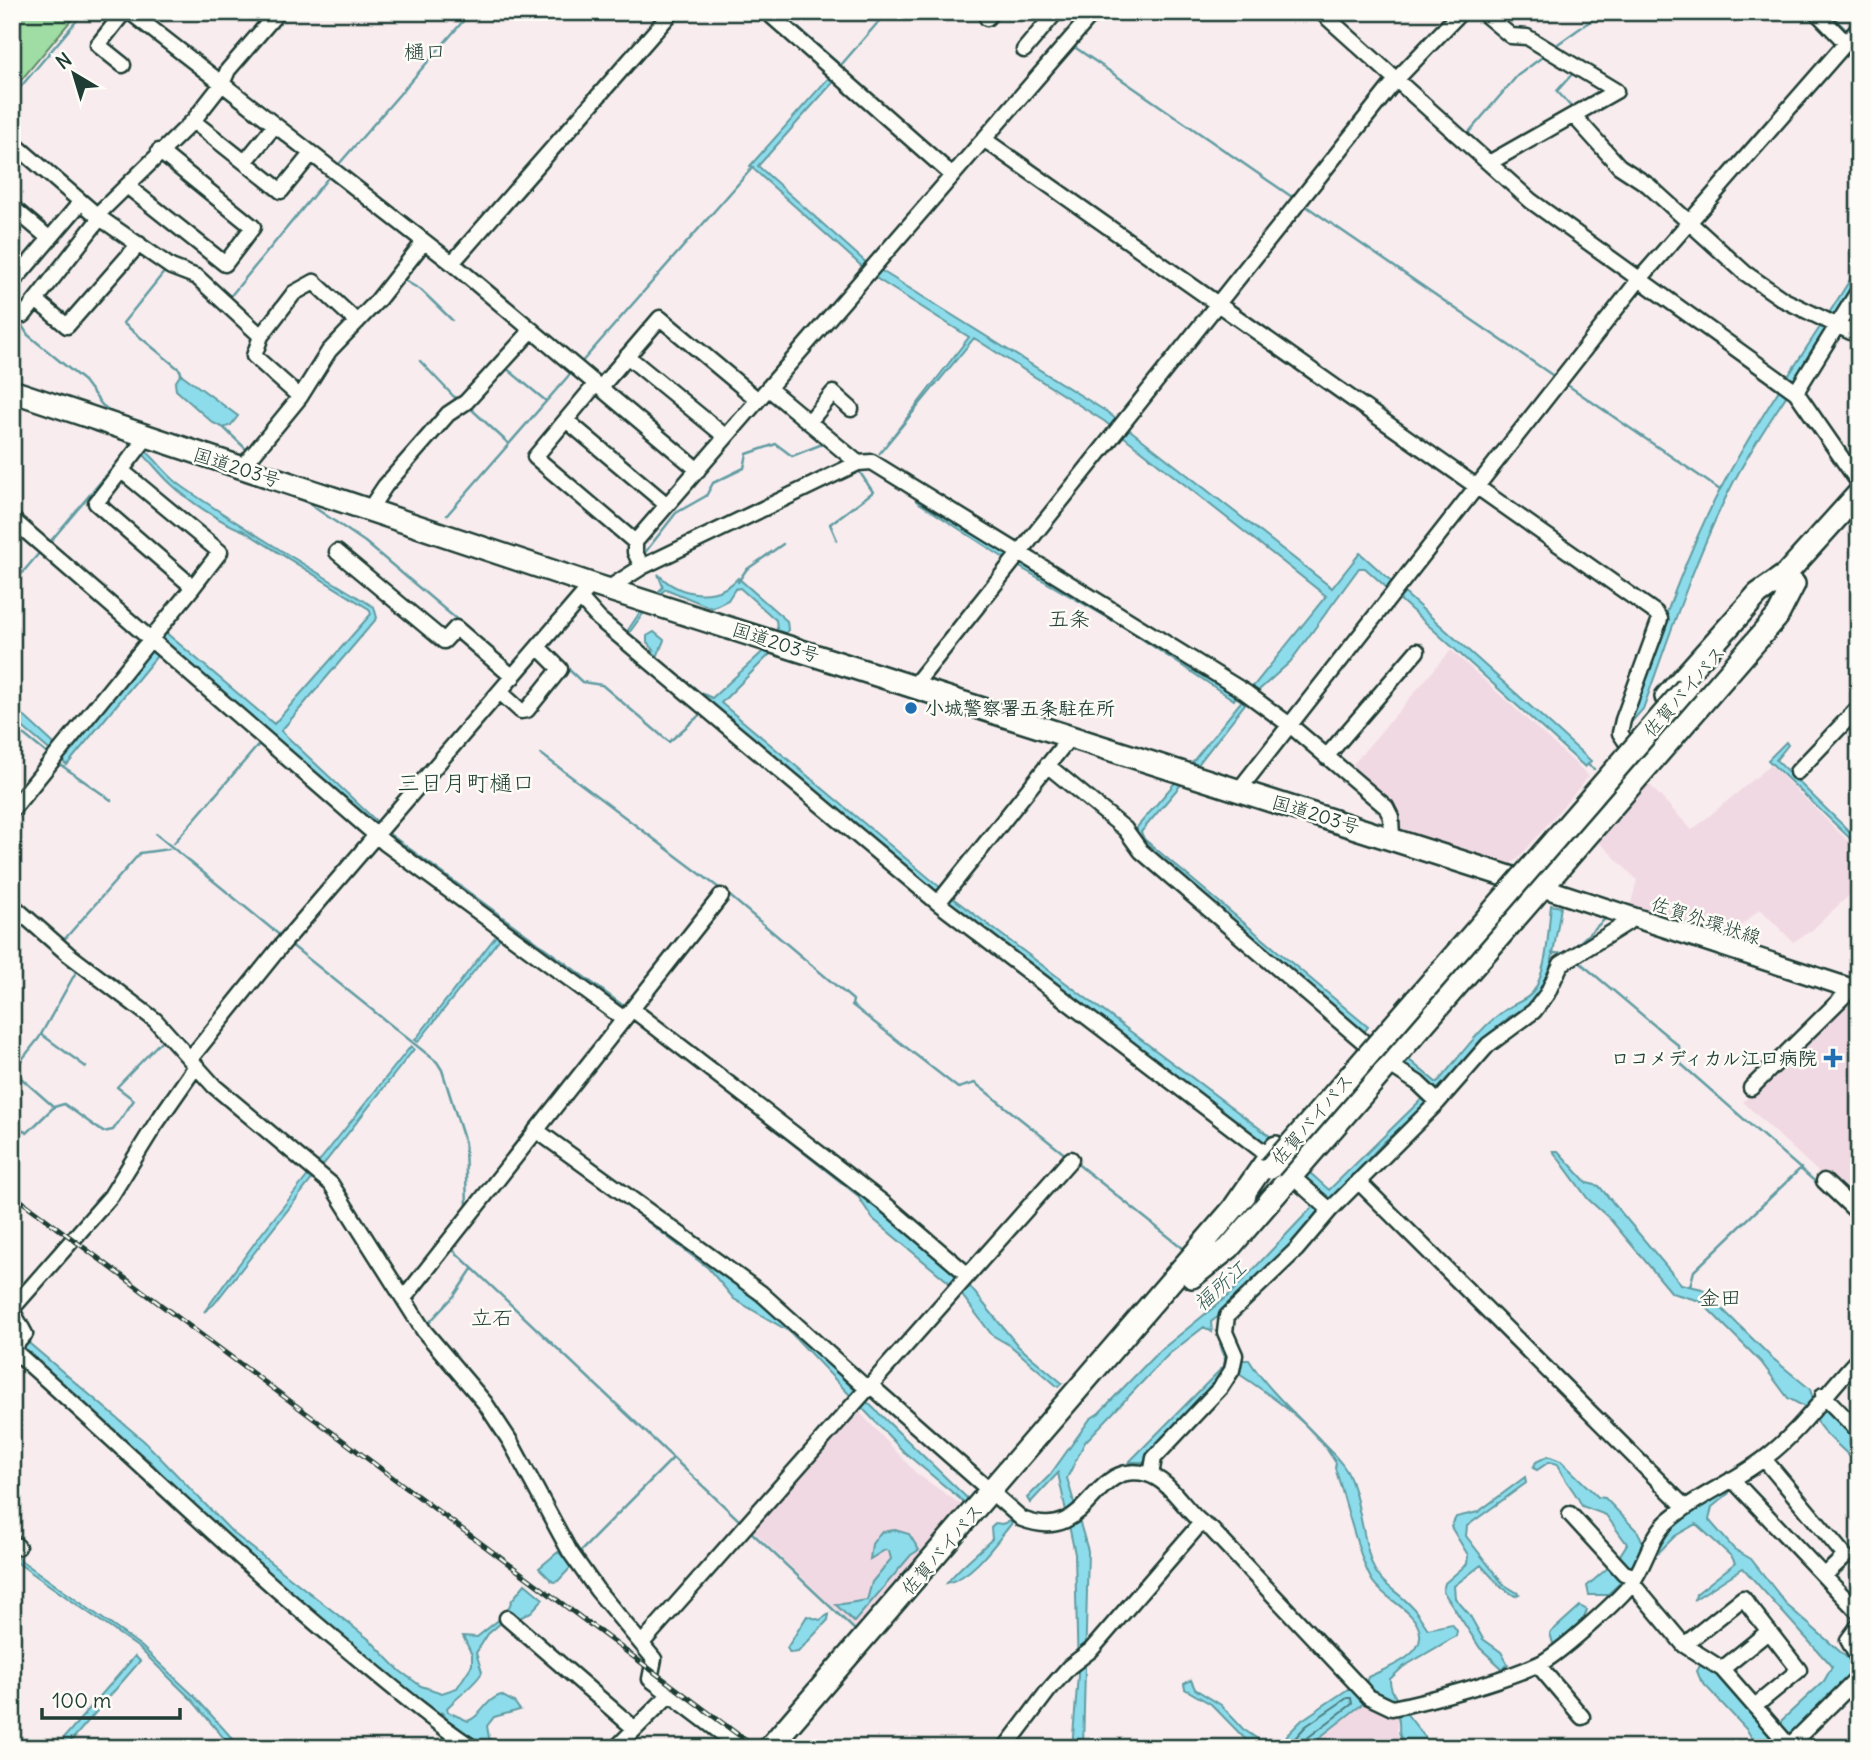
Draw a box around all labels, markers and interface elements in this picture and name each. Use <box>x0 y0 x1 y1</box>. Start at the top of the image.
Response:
north arrow <box>38 38 108 108</box>
district label: 樋口 <box>404 38 446 65</box>
text: N <box>51 47 76 74</box>
street label: 国道203号 <box>190 442 284 492</box>
district label: 五条 <box>1048 605 1090 632</box>
street label: 国道203号 <box>729 617 823 667</box>
street label: 佐賀バイパス <box>1638 640 1730 742</box>
place label: 小城警察署五条駐在所 <box>925 696 1115 720</box>
marker: 小城警察署五条駐在所 <box>903 700 919 716</box>
district label: 三日月町樋口 <box>397 768 535 797</box>
street label: 国道203号 <box>1269 789 1363 839</box>
street label: 佐賀外環状線 <box>1648 891 1764 949</box>
place label: ロコメディカル江口病院 <box>1611 1046 1817 1070</box>
marker: ロコメディカル江口病院 <box>1823 1048 1843 1068</box>
street label: 佐賀バイパス <box>1266 1068 1358 1170</box>
water label: 福所江 <box>1187 1254 1253 1317</box>
district label: 金田 <box>1699 1284 1741 1311</box>
district label: 立石 <box>471 1304 513 1331</box>
street label: 佐賀バイパス <box>896 1498 988 1600</box>
scale bar <box>42 1676 180 1720</box>
text: 100 m <box>52 1687 111 1714</box>

